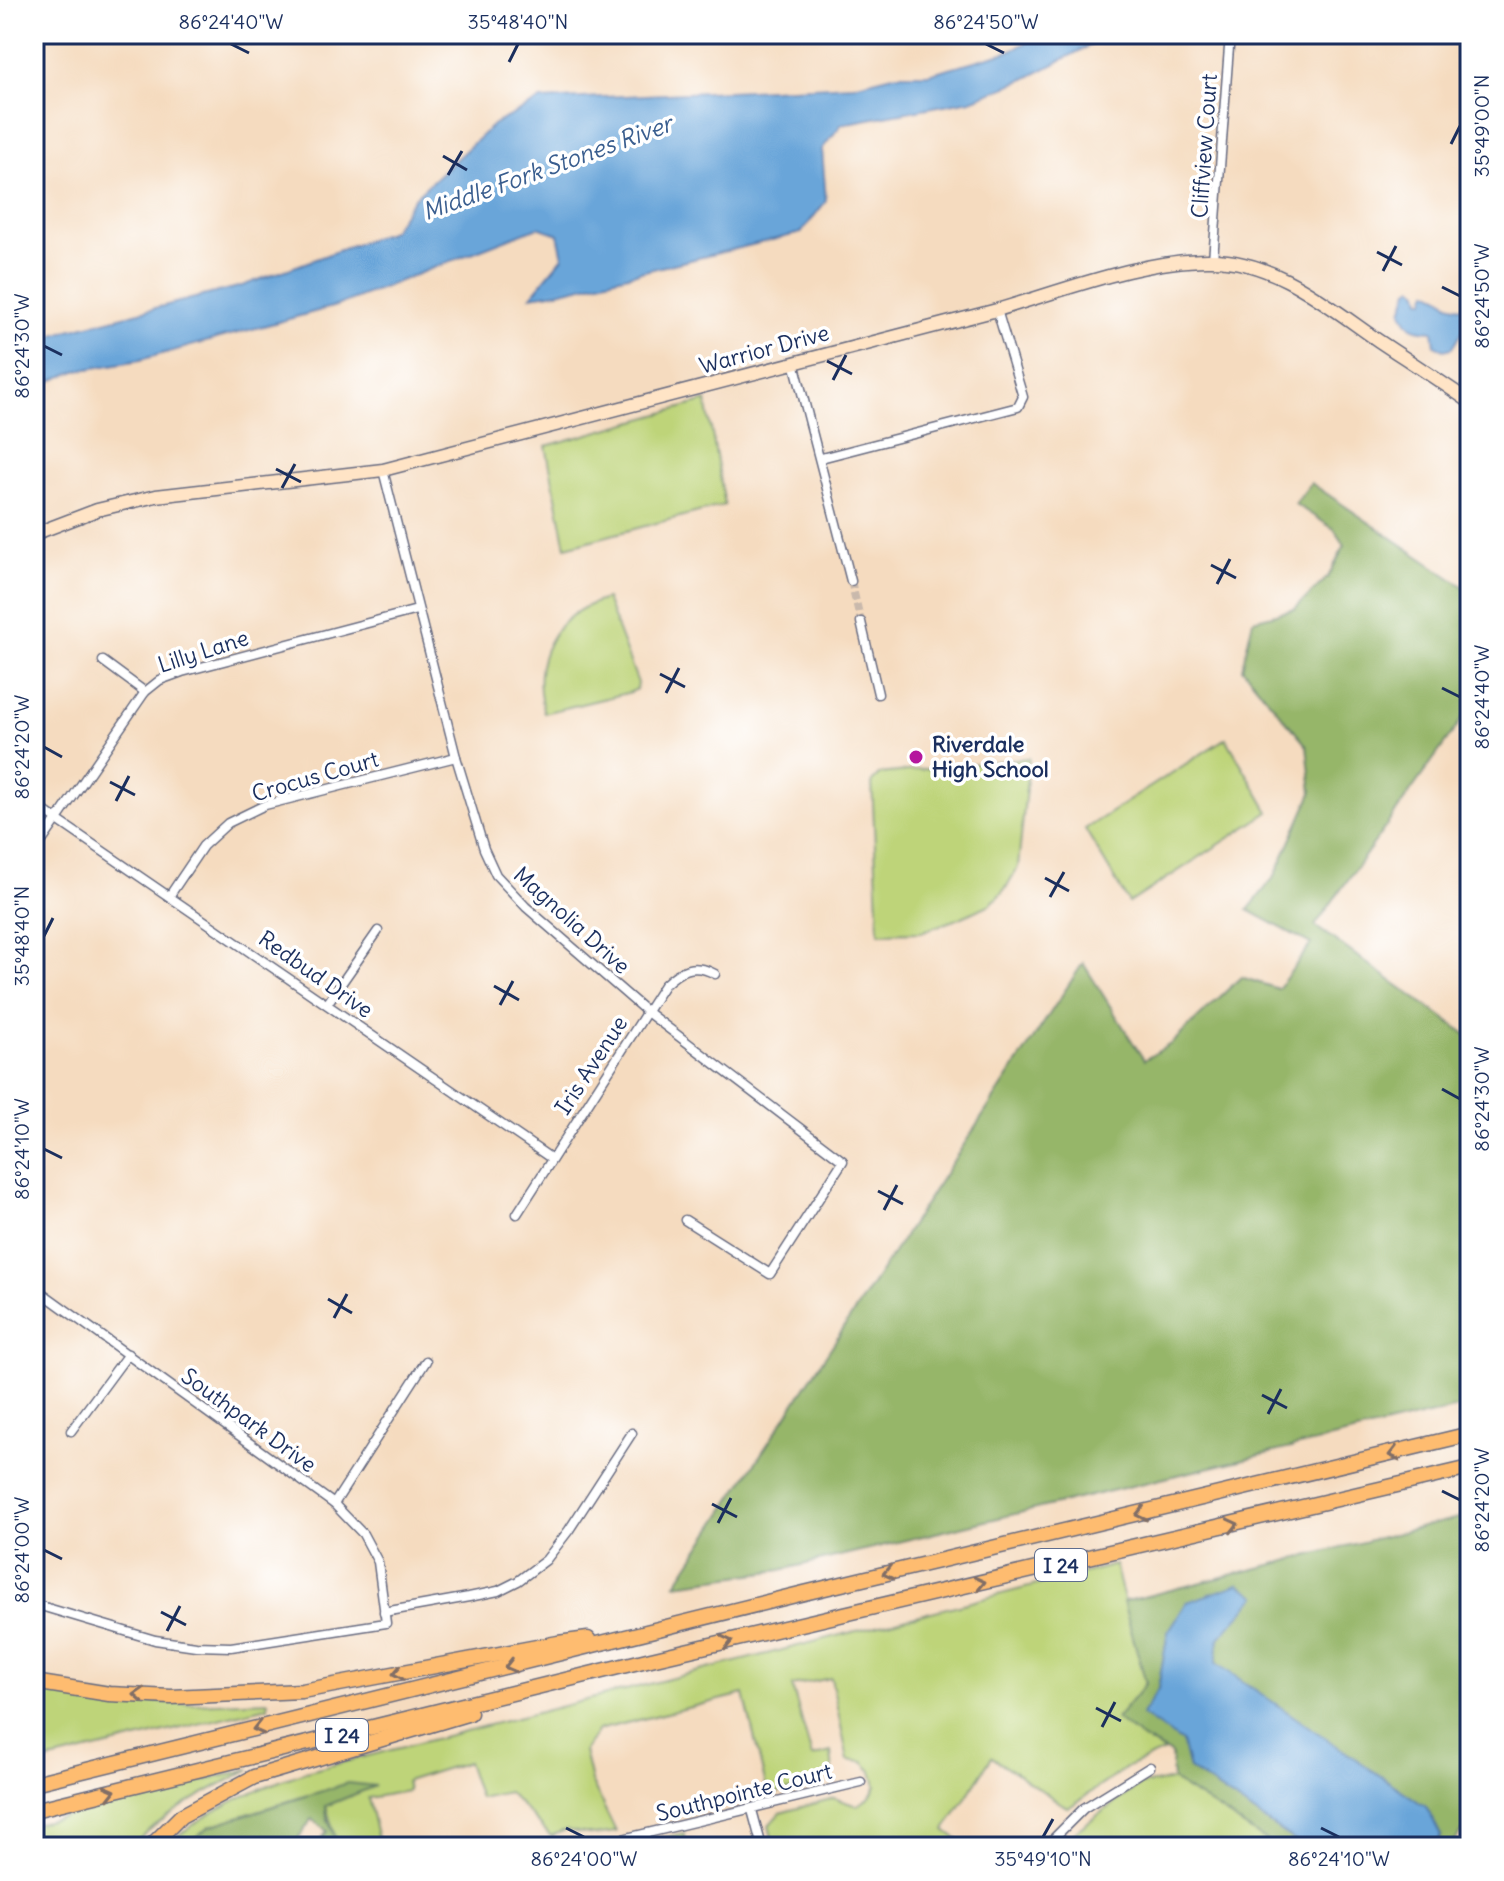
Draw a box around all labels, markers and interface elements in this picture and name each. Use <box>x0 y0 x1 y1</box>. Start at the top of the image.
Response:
text: 86°24'40"W <box>179 9 283 34</box>
text: 35°48'40"N <box>468 9 568 34</box>
text: 86°24'50"W <box>933 9 1039 34</box>
street label: Cliffview Court <box>1185 73 1223 219</box>
text: 35°49'00"N <box>1469 75 1494 177</box>
water label: Middle Fork Stones River <box>418 107 679 226</box>
text: 86°24'50"W <box>1469 243 1494 349</box>
text: 86°24'30"W <box>9 293 34 399</box>
street label: Warrior Drive <box>696 318 832 380</box>
street label: Lilly Lane <box>154 623 252 679</box>
text: 86°24'40"W <box>1469 645 1494 749</box>
text: 86°24'20"W <box>9 695 34 799</box>
place label: Riverdale High School <box>932 730 1049 783</box>
street label: Crocus Court <box>248 745 382 807</box>
marker: Riverdale High School <box>907 748 925 766</box>
street label: Magnolia Drive <box>508 860 636 980</box>
text: 35°48'40"N <box>9 886 34 986</box>
street label: Redbud Drive <box>253 924 379 1024</box>
street label: Iris Avenue <box>549 1010 633 1120</box>
text: 86°24'30"W <box>1469 1046 1494 1152</box>
text: 86°24'10"W <box>9 1098 34 1200</box>
street label: Southpark Drive <box>176 1362 322 1478</box>
one-way arrow <box>1388 1445 1402 1462</box>
text: 86°24'20"W <box>1469 1448 1494 1552</box>
text: 86°24'00"W <box>9 1496 34 1604</box>
one-way arrow <box>1135 1505 1149 1522</box>
one-way arrow <box>1226 1517 1240 1534</box>
road number: I 24 <box>1035 1549 1087 1581</box>
one-way arrow <box>882 1564 896 1581</box>
one-way arrow <box>973 1575 986 1592</box>
one-way arrow <box>719 1634 733 1651</box>
one-way arrow <box>504 1657 518 1674</box>
one-way arrow <box>391 1664 405 1681</box>
one-way arrow <box>132 1687 145 1704</box>
one-way arrow <box>251 1719 265 1736</box>
road number: I 24 <box>316 1719 368 1751</box>
street label: Southpointe Court <box>653 1757 835 1827</box>
one-way arrow <box>102 1784 116 1801</box>
text: 86°24'00"W <box>530 1846 638 1871</box>
text: 35°49'10"N <box>994 1846 1092 1871</box>
text: 86°24'10"W <box>1288 1846 1390 1871</box>

